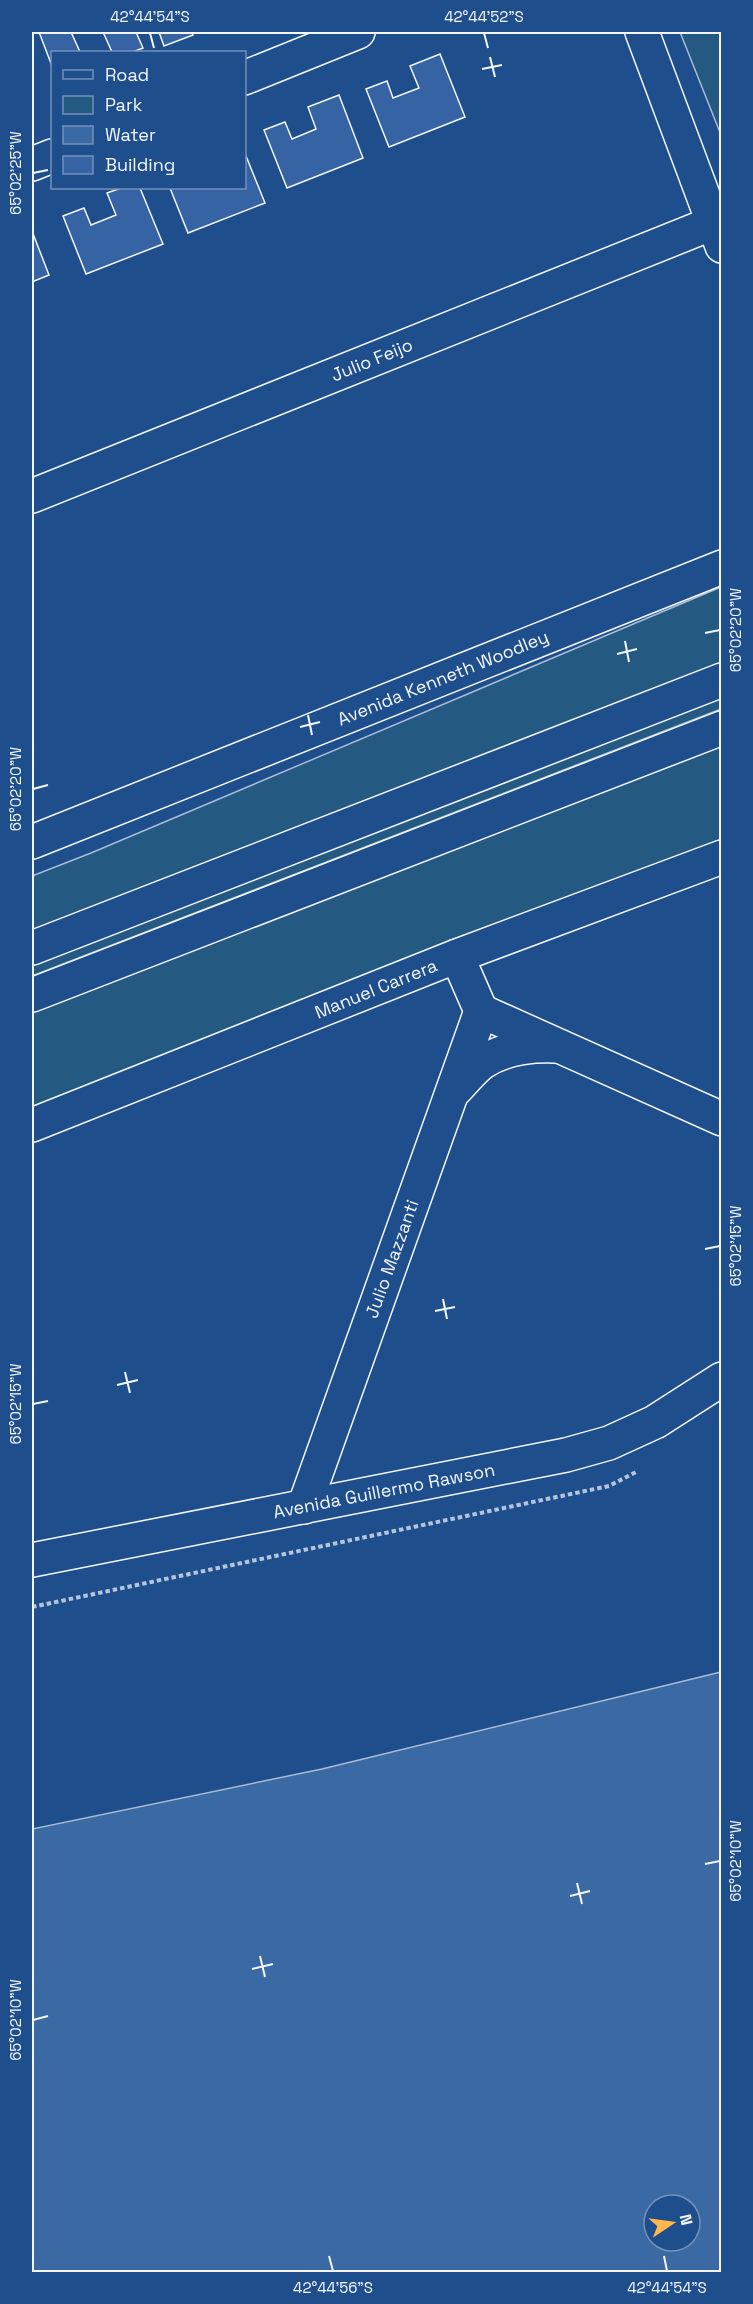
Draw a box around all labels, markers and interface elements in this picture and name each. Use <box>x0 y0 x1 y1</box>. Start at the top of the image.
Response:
text: 42°44'54"S <box>110 7 190 26</box>
text: 42°44'52"S <box>444 7 524 26</box>
legend <box>51 51 246 189</box>
text: Road <box>105 63 149 86</box>
text: Park <box>105 93 143 116</box>
text: Water <box>105 123 156 146</box>
text: 65°02'25"W <box>6 131 25 215</box>
text: Building <box>105 153 175 176</box>
street label: Julio Feijo <box>328 333 416 386</box>
text: 65°02'20"W <box>726 588 745 672</box>
street label: Avenida Kenneth Woodley <box>334 625 552 731</box>
text: 65°02'20"W <box>6 747 25 831</box>
street label: Manuel Carrera <box>311 953 440 1024</box>
street label: Julio Mazzanti <box>359 1197 424 1321</box>
text: 65°02'15"W <box>726 1205 745 1287</box>
text: 65°02'15"W <box>6 1363 25 1445</box>
street label: Avenida Guillermo Rawson <box>271 1458 497 1523</box>
text: 65°02'10"W <box>726 1820 745 1902</box>
text: 65°02'10"W <box>6 1979 25 2061</box>
north arrow <box>642 2193 702 2253</box>
text: N <box>675 2212 698 2227</box>
text: 42°44'56"S <box>293 2278 373 2297</box>
text: 42°44'54"S <box>627 2278 707 2297</box>

